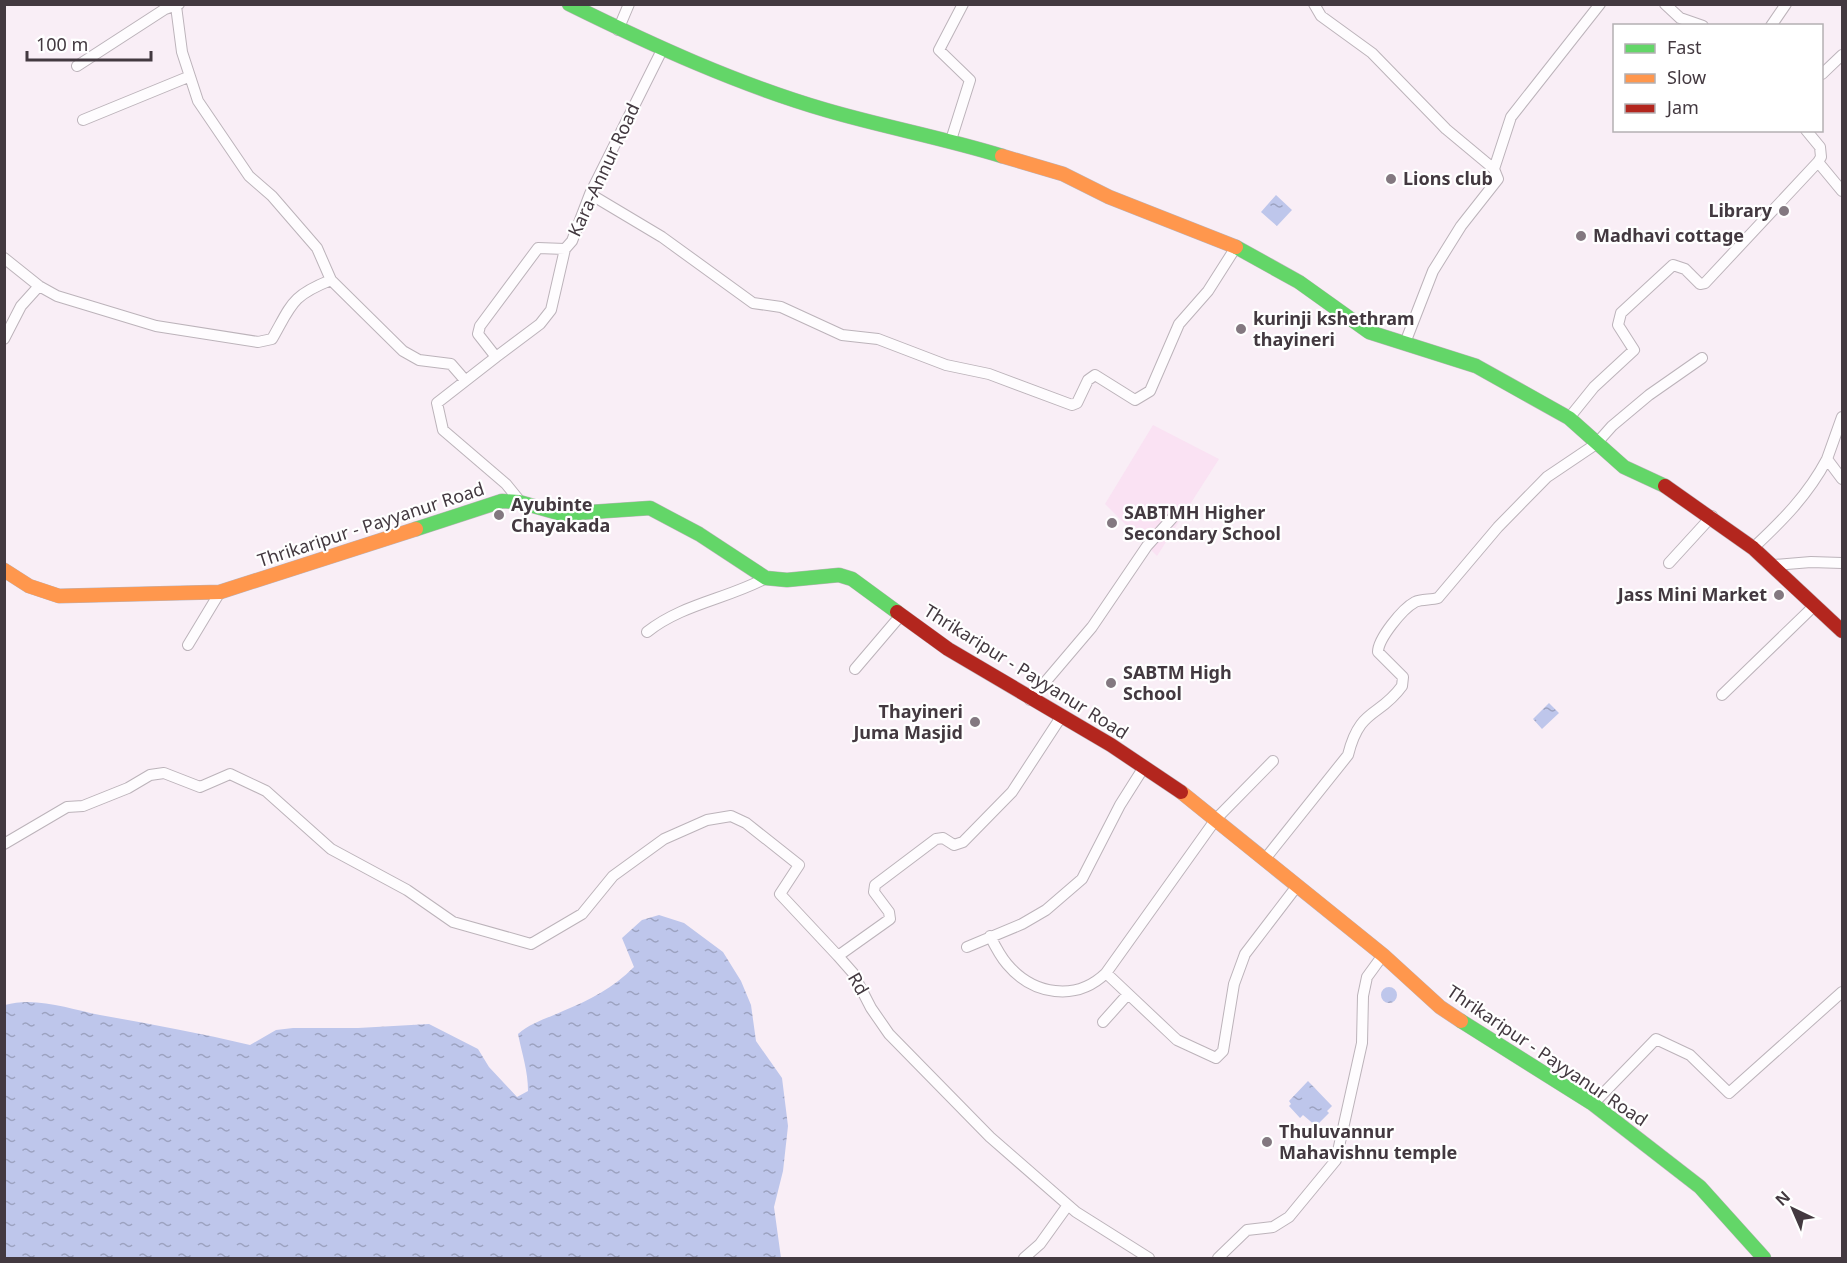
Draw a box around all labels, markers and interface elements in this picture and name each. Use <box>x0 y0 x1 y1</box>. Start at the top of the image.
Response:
scale bar <box>27 24 152 62</box>
legend <box>1613 24 1823 132</box>
text: 100 m <box>36 32 88 56</box>
text: Fast <box>1667 35 1702 59</box>
text: Slow <box>1667 65 1706 89</box>
text: Jam <box>1665 95 1699 119</box>
street label: Kara-Annur Road <box>562 99 644 240</box>
place label: Lions club <box>1403 166 1493 190</box>
marker: Lions club <box>1384 172 1398 186</box>
place label: Library <box>1708 198 1773 222</box>
marker: Library <box>1777 204 1791 218</box>
place label: Madhavi cottage <box>1593 223 1744 247</box>
marker: Madhavi cottage <box>1574 229 1588 243</box>
place label: kurinji kshethram thayineri <box>1253 306 1415 351</box>
marker: kurinji kshethram thayineri <box>1234 322 1248 336</box>
street label: Thrikaripur - Payyanur Road <box>254 476 487 572</box>
place label: Ayubinte Chayakada <box>511 492 610 537</box>
place label: SABTMH Higher Secondary School <box>1124 500 1281 545</box>
marker: Ayubinte Chayakada <box>492 508 506 522</box>
marker: SABTMH Higher Secondary School <box>1105 516 1119 530</box>
place label: Jass Mini Market <box>1616 582 1767 606</box>
marker: Jass Mini Market <box>1772 588 1786 602</box>
street label: Thrikaripur - Payyanur Road <box>920 598 1133 744</box>
place label: SABTM High School <box>1123 660 1232 705</box>
marker: SABTM High School <box>1104 676 1118 690</box>
place label: Thayineri Juma Masjid <box>851 699 963 744</box>
marker: Thayineri Juma Masjid <box>968 715 982 729</box>
street label: Rd <box>843 968 875 999</box>
street label: Thrikaripur - Payyanur Road <box>1443 979 1652 1131</box>
place label: Thuluvannur Mahavishnu temple <box>1279 1119 1457 1164</box>
marker: Thuluvannur Mahavishnu temple <box>1260 1135 1274 1149</box>
north arrow <box>1763 1179 1823 1239</box>
text: N <box>1770 1186 1795 1211</box>

